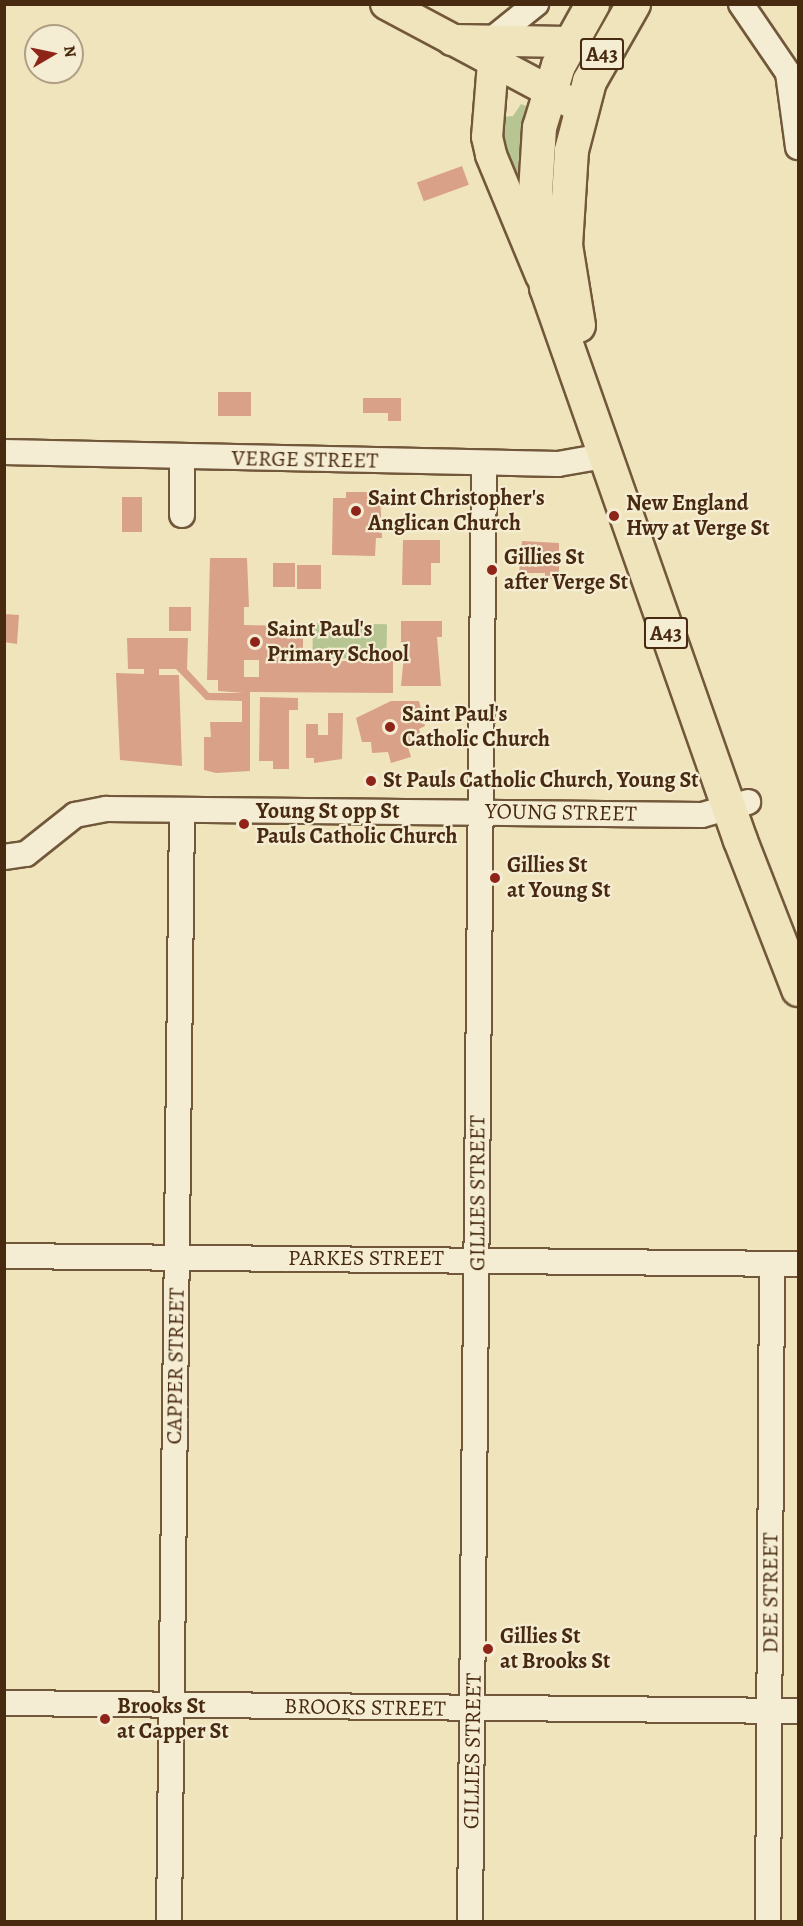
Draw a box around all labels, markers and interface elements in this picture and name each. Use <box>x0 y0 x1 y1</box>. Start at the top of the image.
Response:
north arrow <box>24 24 84 84</box>
road number: A43 <box>580 36 624 72</box>
text: N <box>58 44 82 59</box>
street label: VERGE STREET <box>231 446 379 474</box>
place label: Saint Christopher's Anglican Church <box>368 485 545 536</box>
place label: New England Hwy at Verge St <box>626 490 770 542</box>
marker: Saint Christopher's Anglican Church <box>349 504 363 518</box>
marker: New England Hwy at Verge St <box>607 509 621 523</box>
place label: Gillies St after Verge St <box>504 544 628 596</box>
marker: Gillies St after Verge St <box>485 563 499 577</box>
road number: A43 <box>644 615 688 651</box>
place label: Saint Paul's Primary School <box>267 616 409 668</box>
marker: Saint Paul's Primary School <box>248 635 262 649</box>
place label: Saint Paul's Catholic Church <box>402 701 550 752</box>
marker: Saint Paul's Catholic Church <box>383 720 397 734</box>
place label: St Pauls Catholic Church, Young St <box>383 768 699 794</box>
marker: St Pauls Catholic Church, Young St <box>364 774 378 788</box>
place label: Young St opp St Pauls Catholic Church <box>256 798 458 849</box>
street label: YOUNG STREET <box>485 798 637 828</box>
marker: Young St opp St Pauls Catholic Church <box>237 817 251 831</box>
place label: Gillies St at Young St <box>507 852 610 903</box>
marker: Gillies St at Young St <box>488 871 502 885</box>
street label: GILLIES STREET <box>465 1115 491 1271</box>
street label: PARKES STREET <box>288 1246 444 1272</box>
street label: CAPPER STREET <box>161 1287 191 1445</box>
street label: DEE STREET <box>758 1533 784 1653</box>
place label: Gillies St at Brooks St <box>500 1623 610 1675</box>
marker: Gillies St at Brooks St <box>481 1642 495 1656</box>
street label: GILLIES STREET <box>458 1673 488 1829</box>
place label: Brooks St at Capper St <box>117 1693 229 1744</box>
street label: BROOKS STREET <box>284 1693 446 1723</box>
marker: Brooks St at Capper St <box>98 1712 112 1726</box>

